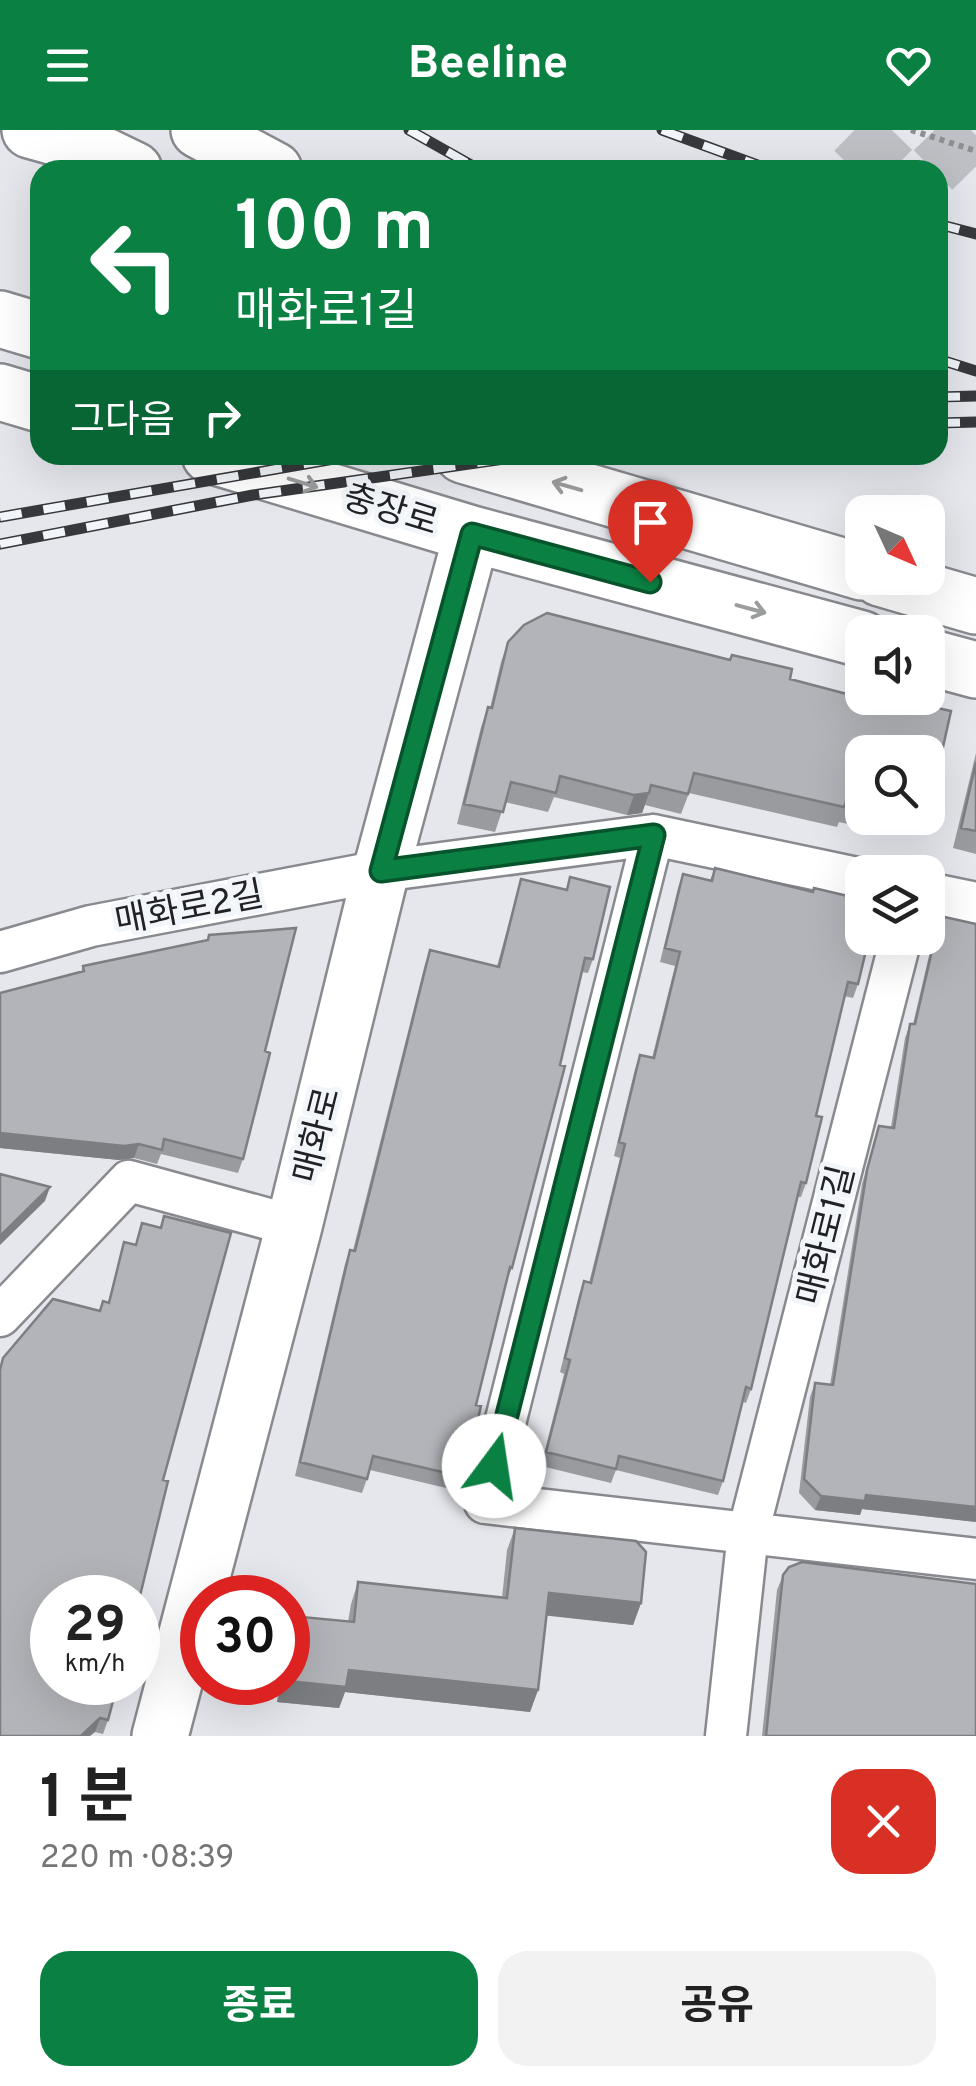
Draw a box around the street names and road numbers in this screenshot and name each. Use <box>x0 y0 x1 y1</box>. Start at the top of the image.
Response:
street label: 충장로 <box>337 477 443 547</box>
street label: 매화로2길 <box>112 874 268 946</box>
street label: 매화로 <box>286 1084 352 1188</box>
street label: 매화로1길 <box>789 1162 866 1310</box>

